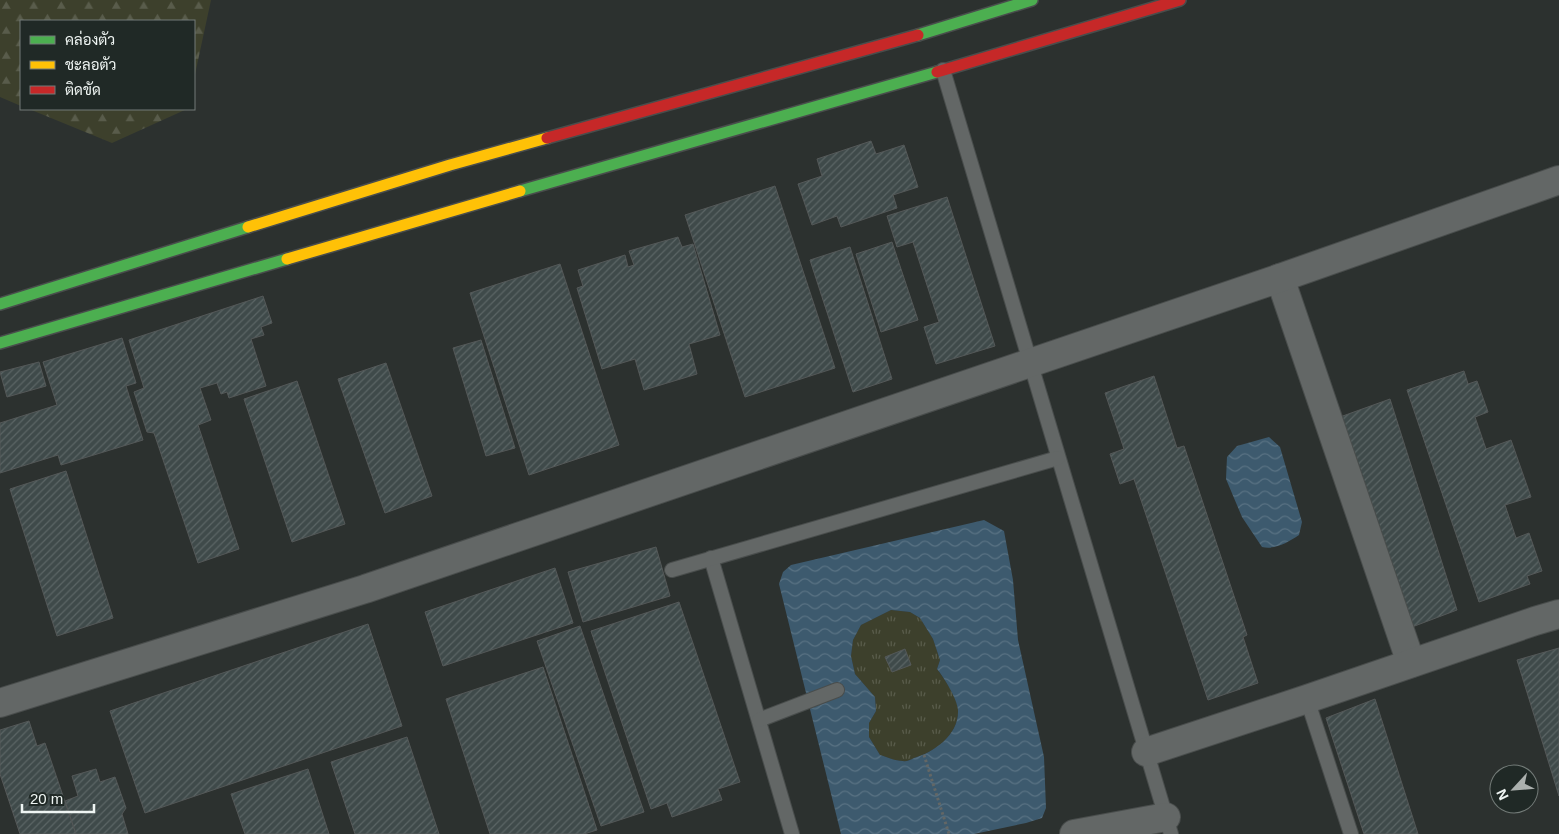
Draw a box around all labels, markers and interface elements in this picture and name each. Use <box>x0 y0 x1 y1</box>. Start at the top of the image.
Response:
legend <box>20 20 195 110</box>
text: คล่องตัว <box>65 30 115 48</box>
text: ชะลอตัว <box>65 56 116 73</box>
text: ติดขัด <box>65 81 101 98</box>
north arrow <box>1489 764 1539 814</box>
scale bar <box>22 782 95 814</box>
text: N <box>1493 787 1512 803</box>
text: 20 m <box>30 790 63 807</box>

